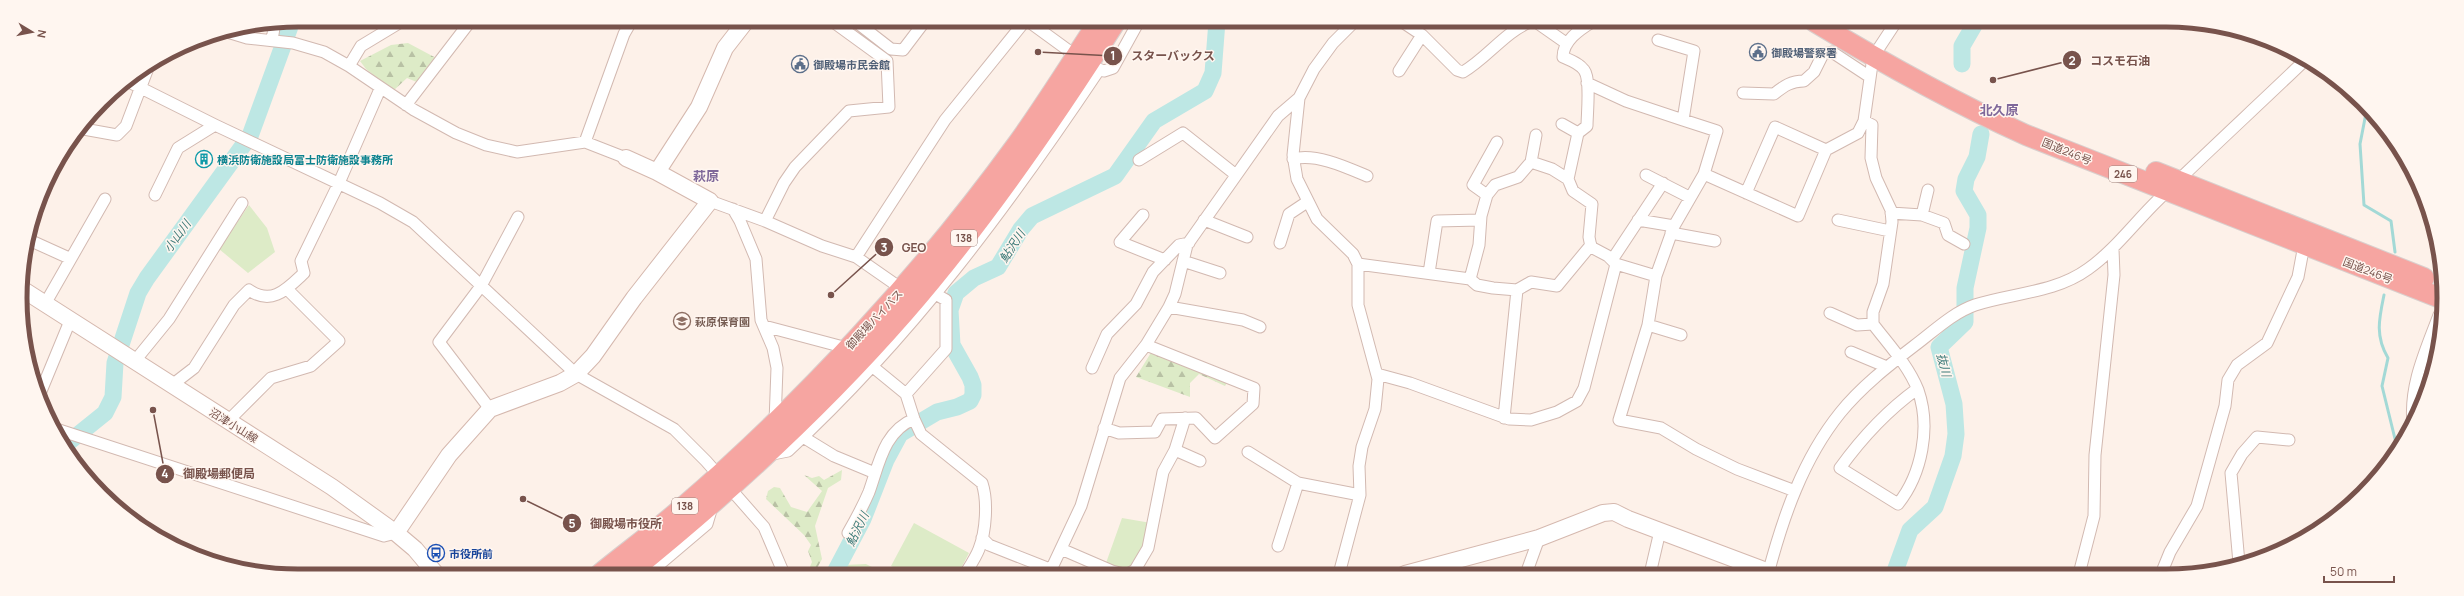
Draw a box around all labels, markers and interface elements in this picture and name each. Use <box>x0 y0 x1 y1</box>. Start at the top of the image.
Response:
north arrow <box>12 12 52 52</box>
text: N <box>34 29 50 39</box>
public building icon: 御殿場警察署 <box>1748 42 1768 62</box>
callout: スターバックス <box>1103 44 1223 68</box>
place label: 御殿場警察署 <box>1771 45 1837 60</box>
text: 1 <box>1110 47 1116 64</box>
text: スターバックス <box>1131 47 1215 64</box>
callout: コスモ石油 <box>2062 48 2158 72</box>
text: 2 <box>2068 52 2076 69</box>
text: コスモ石油 <box>2090 52 2150 69</box>
public building icon: 御殿場市民会館 <box>790 54 810 74</box>
place label: 御殿場市民会館 <box>813 57 890 72</box>
district label: 北久原 <box>1979 101 2019 119</box>
street label: 国道246号 <box>2040 134 2094 168</box>
building icon: 横浜防衛施設局富士防衛施設事務所 <box>194 149 214 169</box>
place label: 横浜防衛施設局富士防衛施設事務所 <box>217 152 393 167</box>
road number: 246 <box>2109 166 2137 182</box>
district label: 萩原 <box>693 167 719 185</box>
water label: 小山川 <box>160 215 196 256</box>
water label: 鮎沢川 <box>995 225 1030 266</box>
road number: 138 <box>951 230 977 246</box>
callout: GEO <box>874 235 934 259</box>
text: 3 <box>881 239 888 256</box>
text: GEO <box>902 239 926 256</box>
street label: 国道246号 <box>2341 254 2395 286</box>
street label: 御殿場バイパス <box>842 286 906 353</box>
school or university icon: 萩原保育園 <box>672 311 692 331</box>
place label: 萩原保育園 <box>695 314 750 329</box>
water label: 抜川 <box>1933 351 1956 381</box>
street label: 沼津小山線 <box>207 404 261 446</box>
callout: 御殿場郵便局 <box>155 462 263 486</box>
text: 4 <box>161 465 169 482</box>
text: 御殿場郵便局 <box>183 465 255 482</box>
road number: 138 <box>672 498 698 514</box>
water label: 鮎沢川 <box>841 507 873 549</box>
callout: 御殿場市役所 <box>562 511 670 535</box>
text: 5 <box>568 515 576 532</box>
text: 御殿場市役所 <box>590 515 662 532</box>
bus stop icon: 市役所前 <box>426 543 446 563</box>
place label: 市役所前 <box>449 546 493 561</box>
scale bar <box>2324 558 2394 584</box>
text: 50 m <box>2330 563 2357 580</box>

